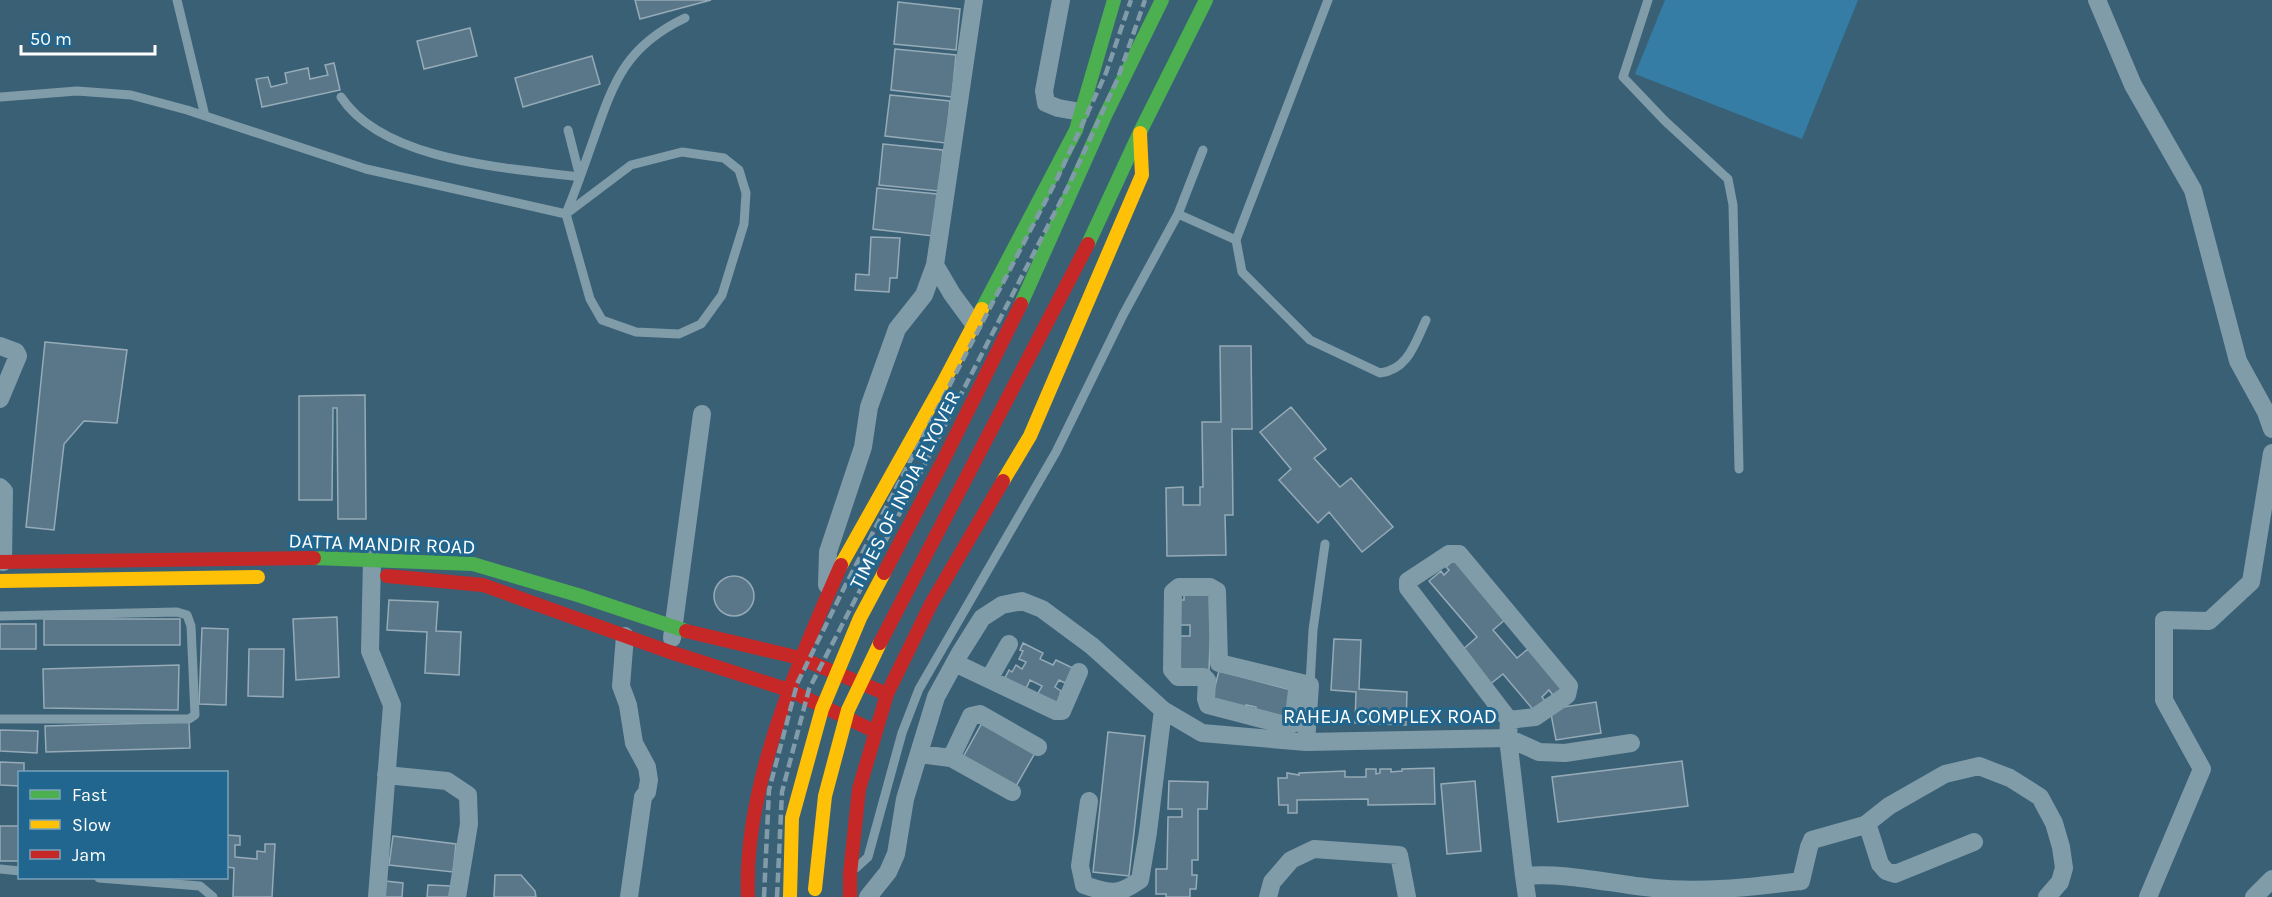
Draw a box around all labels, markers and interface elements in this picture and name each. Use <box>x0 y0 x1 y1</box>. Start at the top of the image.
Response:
scale bar <box>21 18 154 56</box>
text: 50 m <box>30 28 72 50</box>
street label: TIMES OF INDIA FLYOVER <box>845 387 965 593</box>
street label: DATTA MANDIR ROAD <box>288 529 476 559</box>
street label: RAHEJA COMPLEX ROAD <box>1283 705 1497 728</box>
legend <box>18 771 228 879</box>
text: Fast <box>72 784 107 806</box>
text: Slow <box>72 814 111 836</box>
text: Jam <box>72 844 106 866</box>

